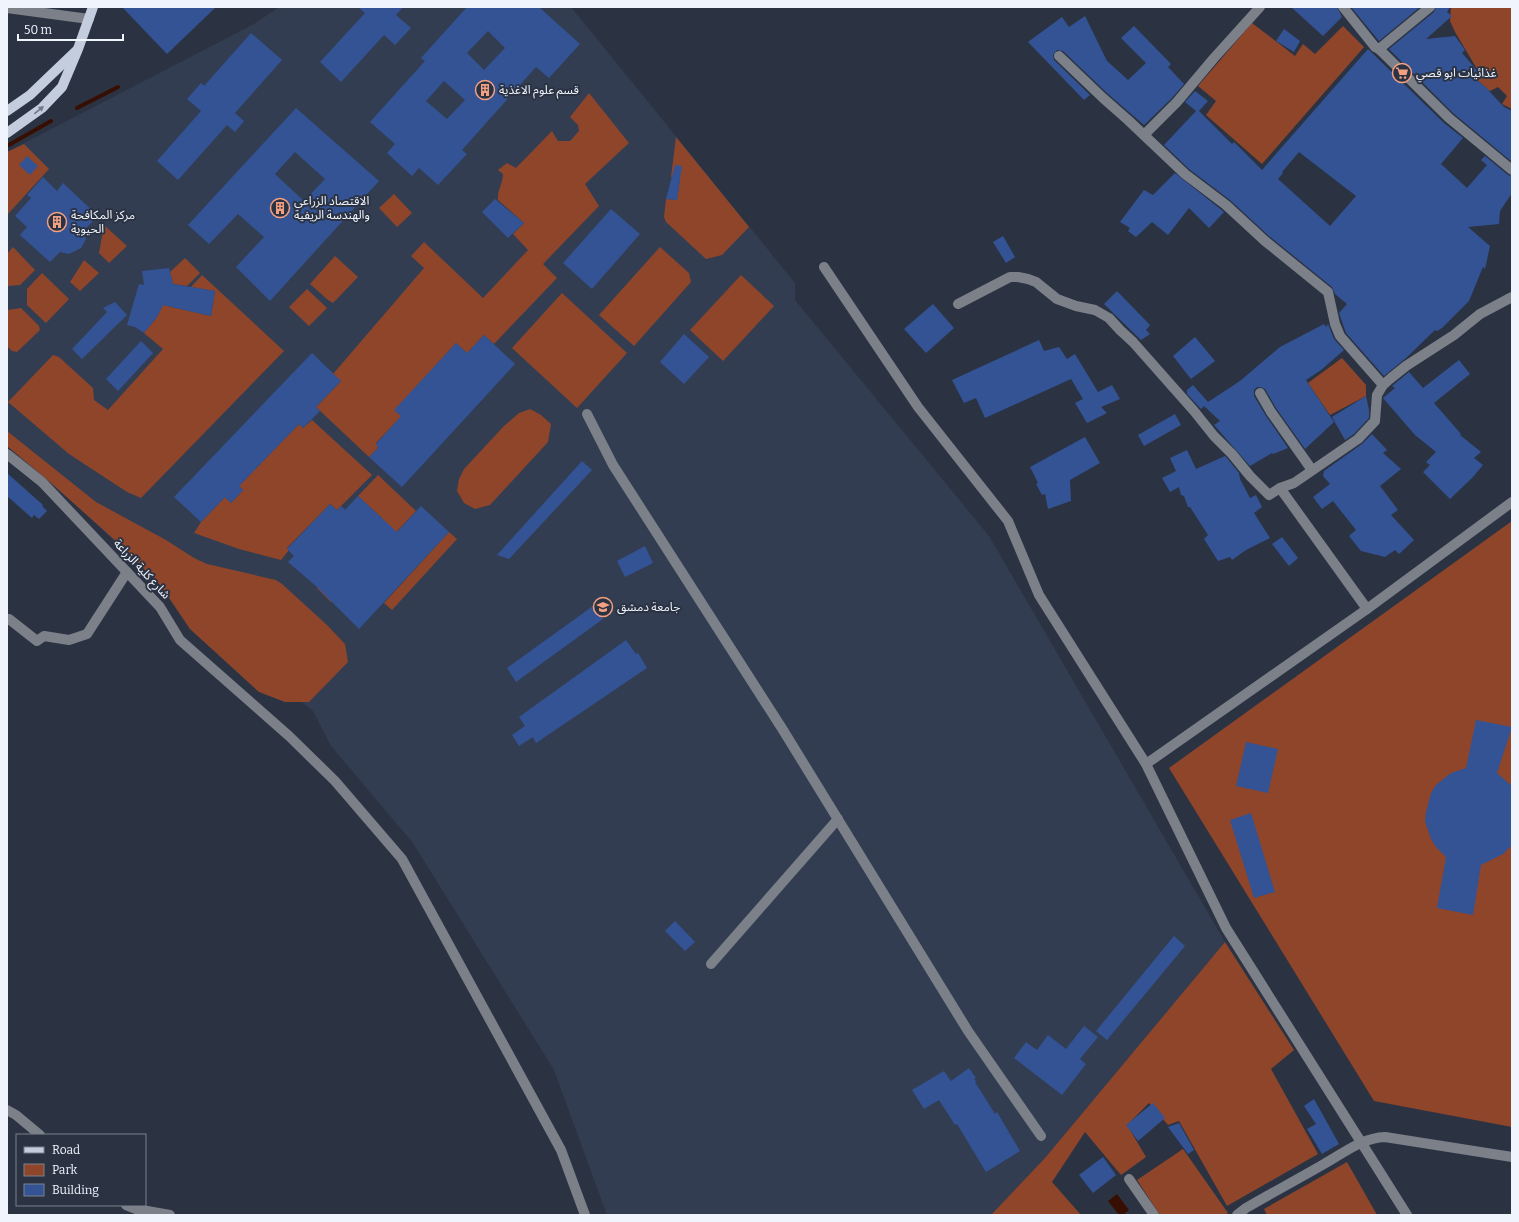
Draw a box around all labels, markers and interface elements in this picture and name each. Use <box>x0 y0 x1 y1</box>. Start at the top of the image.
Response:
scale bar <box>18 16 123 42</box>
text: 50 m <box>24 23 53 37</box>
supermarket icon: غذائيات ابو قصي <box>1391 62 1413 84</box>
place label: غذائيات ابو قصي <box>1416 66 1497 83</box>
building icon: قسم علوم الاغذية <box>474 79 496 101</box>
place label: قسم علوم الاغذية <box>499 83 579 99</box>
one-way arrow <box>33 106 44 115</box>
place label: الاقتصاد الزراعي والهندسة الريفية <box>294 194 370 222</box>
building icon: الاقتصاد الزراعي والهندسة الريفية <box>269 197 291 219</box>
place label: مركز المكافحة الحيوية <box>71 208 135 236</box>
building icon: مركز المكافحة الحيوية <box>46 211 68 233</box>
street label: شارع كلية الزراعة <box>109 536 173 603</box>
school or university icon: جامعة دمشق <box>592 596 614 618</box>
place label: جامعة دمشق <box>617 600 680 615</box>
legend <box>16 1134 146 1206</box>
text: Road <box>52 1143 80 1157</box>
text: Park <box>52 1163 78 1177</box>
text: Building <box>52 1183 99 1197</box>

